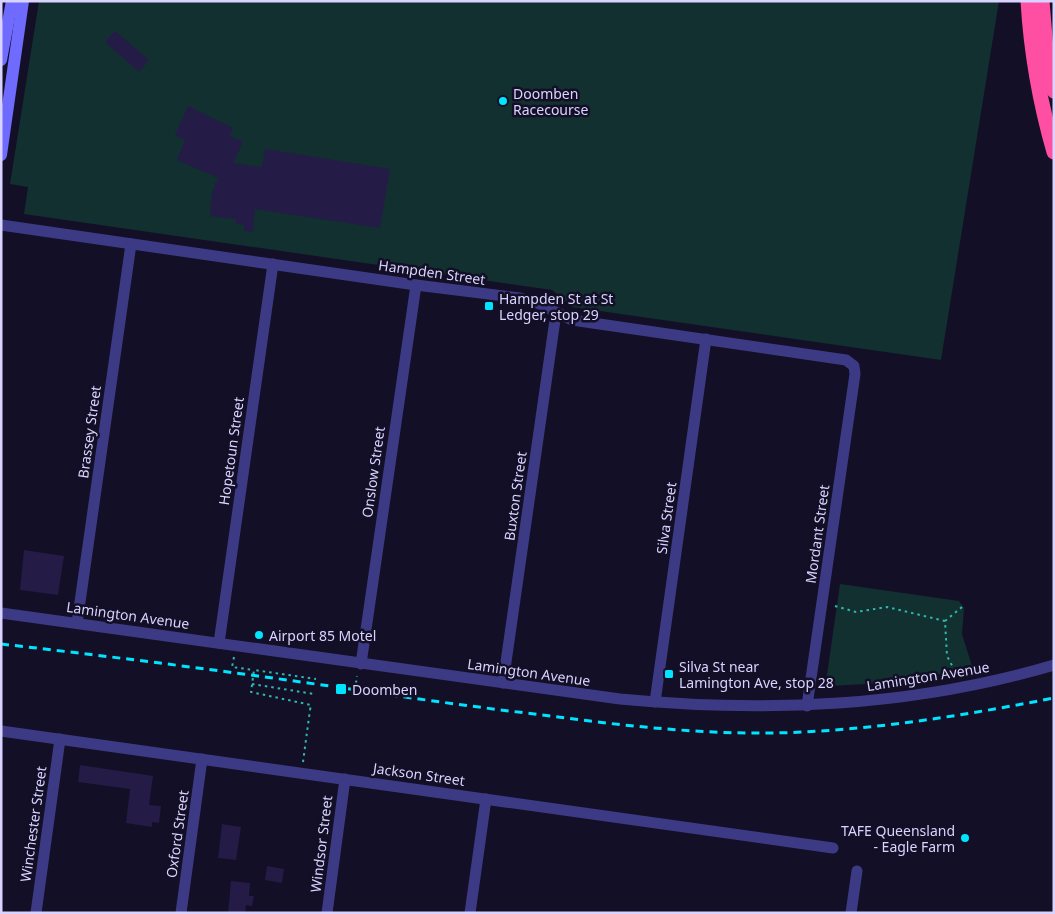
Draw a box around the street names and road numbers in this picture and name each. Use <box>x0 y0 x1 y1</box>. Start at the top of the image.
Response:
street label: Hampden Street <box>377 255 487 289</box>
street label: Brassey Street <box>73 384 105 480</box>
street label: Hopetoun Street <box>214 396 248 506</box>
street label: Onslow Street <box>357 425 389 519</box>
street label: Buxton Street <box>499 450 531 542</box>
street label: Silva Street <box>652 481 680 555</box>
street label: Mordant Street <box>801 483 833 585</box>
street label: Lamington Avenue <box>65 597 191 633</box>
street label: Lamington Avenue <box>466 654 592 690</box>
street label: Lamington Avenue <box>865 657 991 695</box>
street label: Jackson Street <box>370 758 466 790</box>
street label: Winchester Street <box>15 765 51 883</box>
street label: Oxford Street <box>161 789 193 879</box>
street label: Windsor Street <box>306 794 336 894</box>

